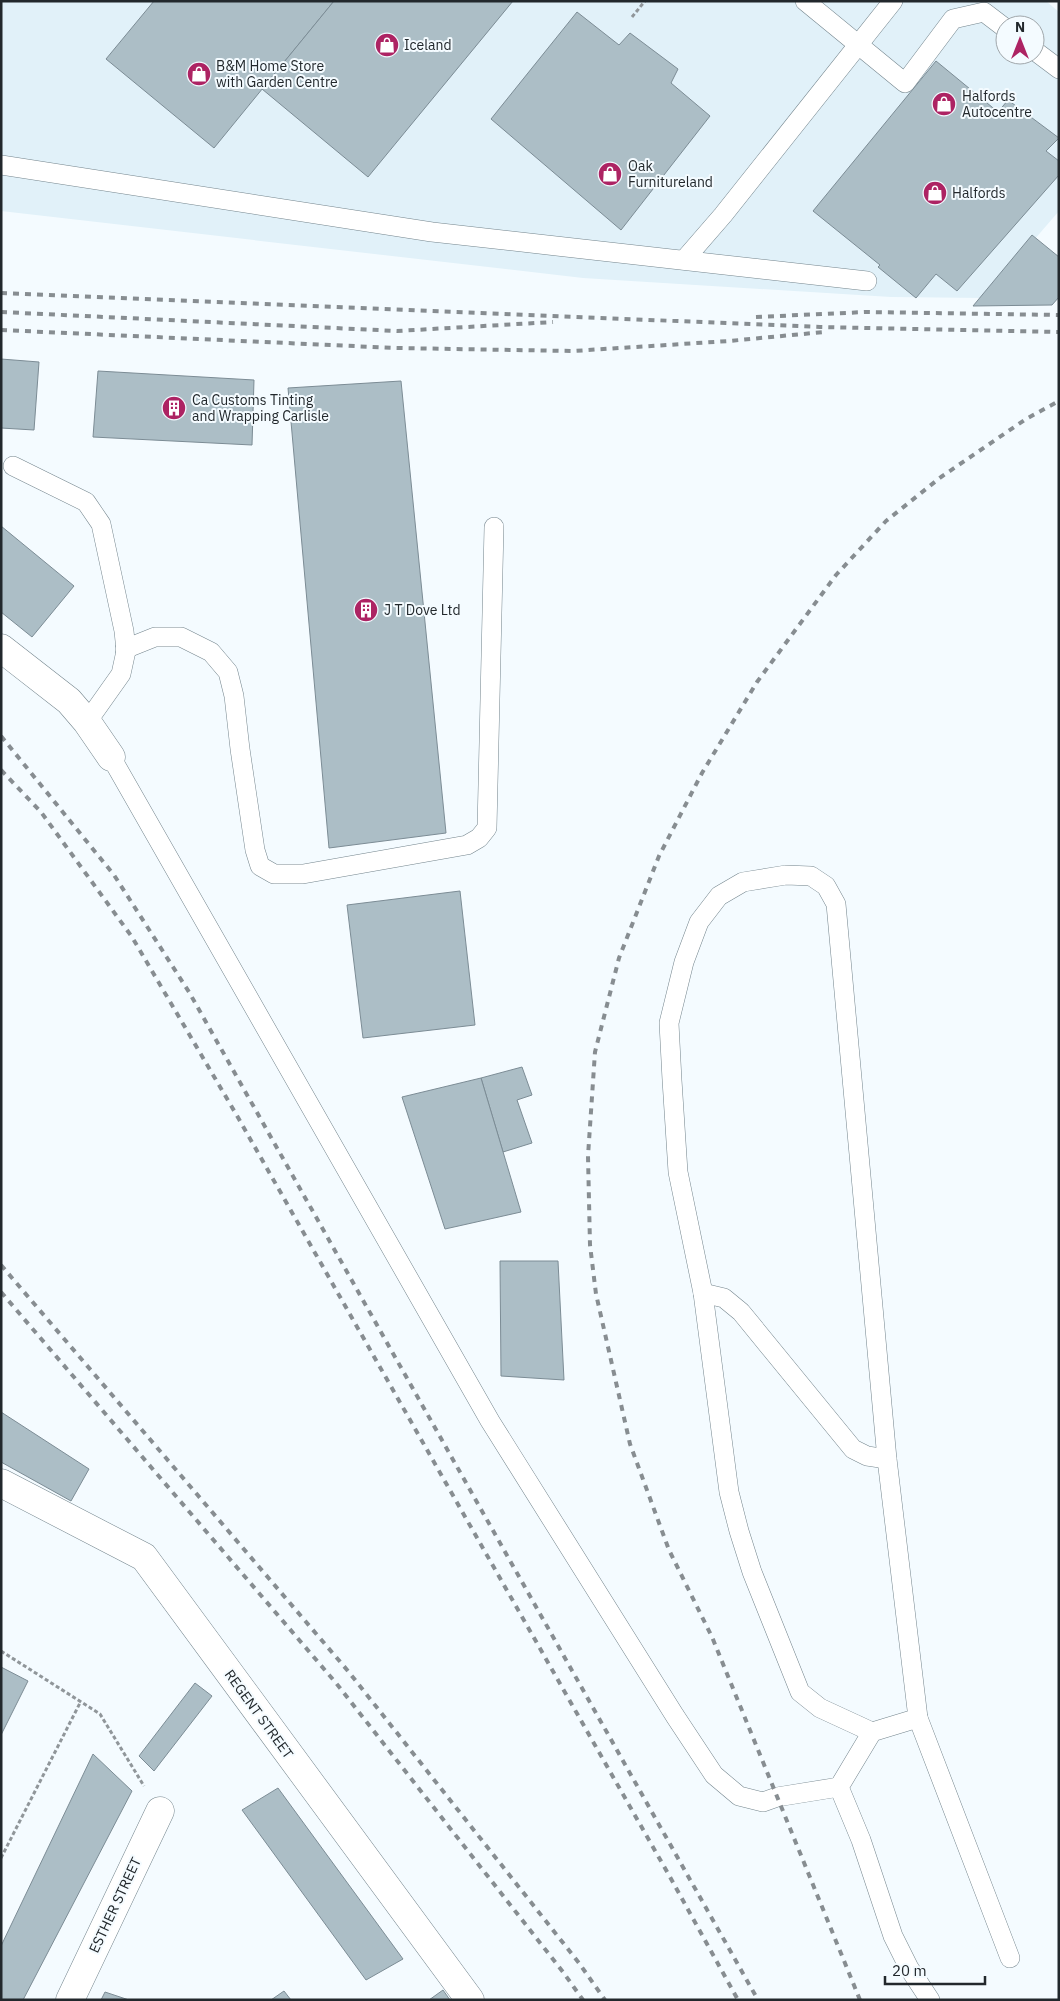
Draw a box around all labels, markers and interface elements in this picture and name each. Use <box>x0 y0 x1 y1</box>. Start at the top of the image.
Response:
north arrow <box>995 15 1045 65</box>
text: N <box>1015 18 1025 36</box>
shop icon: Iceland <box>374 32 400 58</box>
place label: Iceland <box>404 36 452 54</box>
place label: B&M Home Store with Garden Centre <box>216 57 338 91</box>
shop icon: B&M Home Store with Garden Centre <box>186 61 212 87</box>
place label: Halfords Autocentre <box>962 87 1032 121</box>
shop icon: Halfords Autocentre <box>931 91 957 117</box>
place label: Oak Furnitureland <box>628 157 713 191</box>
shop icon: Oak Furnitureland <box>597 161 623 187</box>
shop icon: Halfords <box>922 180 948 206</box>
place label: Halfords <box>952 184 1006 202</box>
place label: Ca Customs Tinting and Wrapping Carlisle <box>192 391 329 425</box>
building icon: Ca Customs Tinting and Wrapping Carlisle <box>161 395 187 421</box>
building icon: J T Dove Ltd <box>353 597 379 623</box>
place label: J T Dove Ltd <box>384 601 461 619</box>
street label: REGENT STREET <box>221 1666 297 1762</box>
street label: ESTHER STREET <box>85 1854 145 1956</box>
scale bar <box>885 1954 985 1986</box>
text: 20 m <box>892 1961 927 1980</box>

